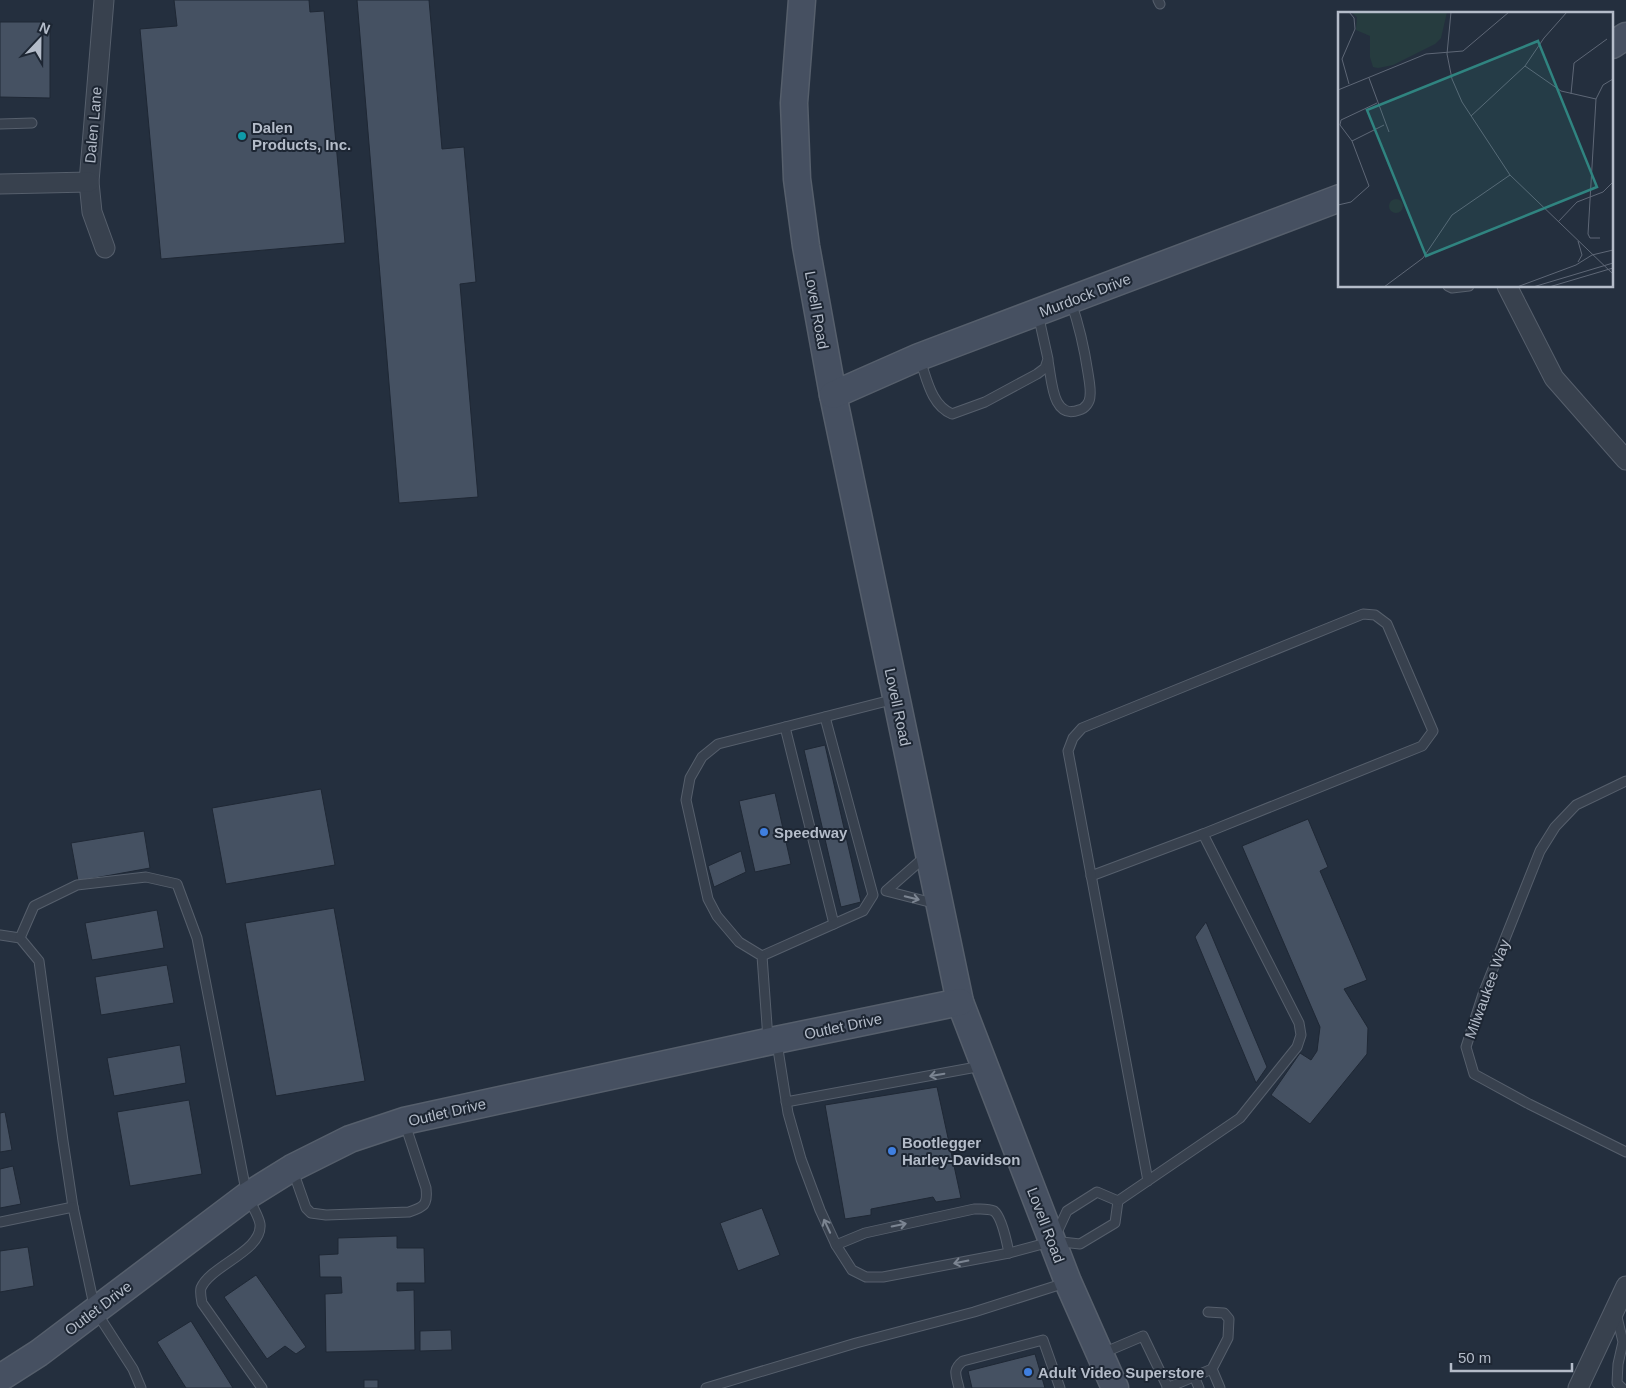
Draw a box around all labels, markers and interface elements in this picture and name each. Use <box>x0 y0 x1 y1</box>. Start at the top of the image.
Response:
inset map <box>1338 12 1614 288</box>
north arrow <box>15 15 65 65</box>
text: N <box>37 19 53 37</box>
street label: Dalen Lane <box>81 86 105 164</box>
place label: Dalen Products, Inc. <box>252 119 351 153</box>
marker: Dalen Products, Inc. <box>236 130 248 142</box>
street label: Lovell Road <box>802 270 832 350</box>
street label: Murdock Drive <box>1037 270 1133 320</box>
street label: Lovell Road <box>881 666 915 748</box>
place label: Speedway <box>774 824 848 841</box>
marker: Speedway <box>758 826 770 838</box>
one-way arrow <box>904 894 920 903</box>
street label: Milwaukee Way <box>1461 937 1513 1041</box>
street label: Outlet Drive <box>802 1009 884 1043</box>
one-way arrow <box>929 1070 945 1080</box>
street label: Outlet Drive <box>407 1095 487 1129</box>
place label: Bootlegger Harley-Davidson <box>902 1134 1020 1168</box>
marker: Bootlegger Harley-Davidson <box>886 1145 898 1157</box>
street label: Lovell Road <box>1024 1185 1068 1265</box>
one-way arrow <box>822 1219 831 1234</box>
one-way arrow <box>890 1220 906 1229</box>
one-way arrow <box>953 1258 969 1268</box>
street label: Outlet Drive <box>61 1277 135 1339</box>
scale bar <box>1451 1340 1572 1372</box>
text: 50 m <box>1458 1349 1491 1366</box>
place label: Adult Video Superstore <box>1038 1364 1204 1381</box>
marker: Adult Video Superstore <box>1022 1366 1034 1378</box>

